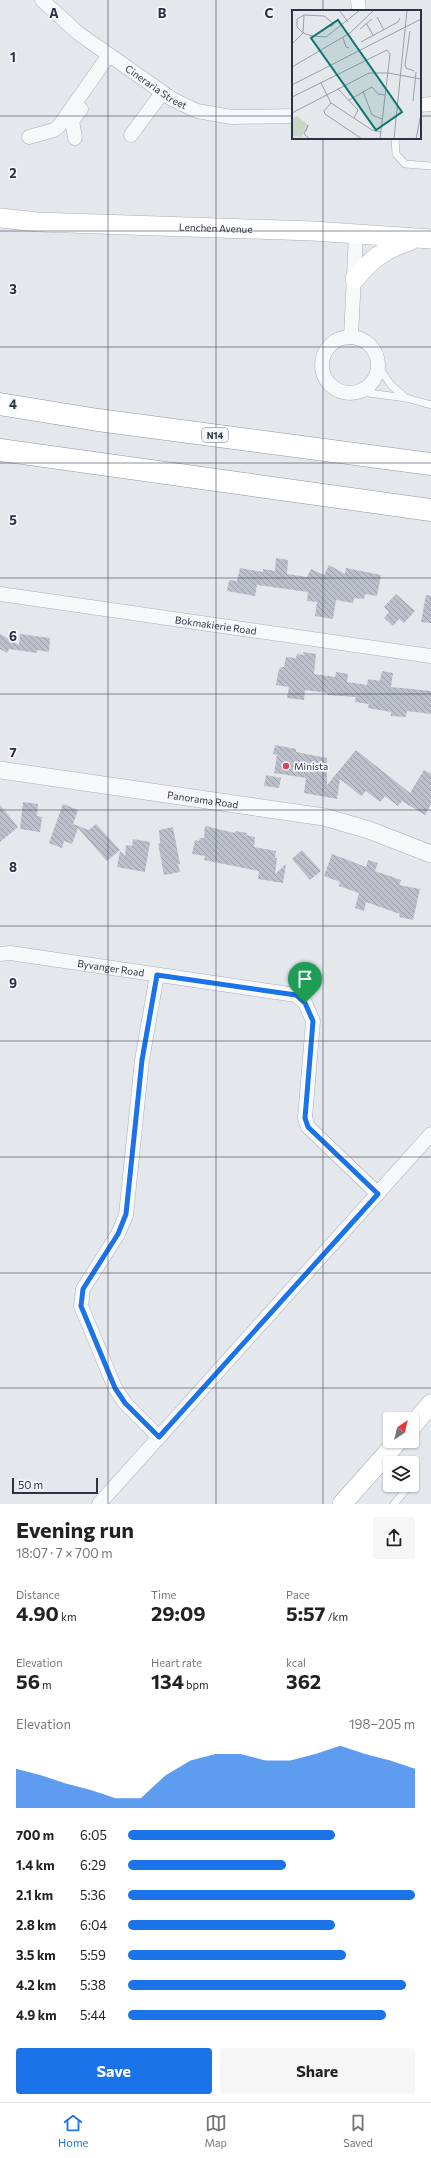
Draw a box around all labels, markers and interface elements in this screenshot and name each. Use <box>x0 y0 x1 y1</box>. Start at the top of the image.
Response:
text: A <box>49 5 59 21</box>
text: B <box>158 5 167 21</box>
text: C <box>265 5 274 21</box>
inset map <box>292 10 421 139</box>
text: 1 <box>10 49 16 65</box>
street label: Cineraria Street <box>123 62 189 111</box>
text: 2 <box>9 165 17 181</box>
street label: Lenchen Avenue <box>179 221 253 235</box>
text: 3 <box>9 281 17 297</box>
text: 4 <box>9 396 17 412</box>
road number: N14 <box>202 428 228 442</box>
text: 5 <box>9 512 17 528</box>
street label: Bokmakierie Road <box>174 613 258 637</box>
text: 6 <box>9 628 17 644</box>
text: 7 <box>9 744 17 760</box>
place label: Minista <box>294 760 328 772</box>
marker: Minista <box>281 761 291 771</box>
street label: Panorama Road <box>167 788 239 811</box>
text: 8 <box>9 859 17 875</box>
street label: Byvanger Road <box>77 957 145 979</box>
pin <box>288 962 322 1003</box>
icon: arrive <box>294 968 316 990</box>
text: 9 <box>9 975 17 991</box>
north arrow <box>383 1412 419 1448</box>
map controls <box>383 1412 419 1492</box>
button: layers <box>383 1456 419 1492</box>
scale bar <box>12 1476 98 1495</box>
text: 50 m <box>18 1478 43 1491</box>
text: Evening run <box>16 1516 134 1543</box>
button: share <box>373 1517 415 1559</box>
text: 18:07 · 7 × 700 m <box>16 1545 113 1561</box>
text: Distance <box>16 1588 60 1601</box>
text: Time <box>151 1588 176 1601</box>
text: Pace <box>286 1588 310 1601</box>
text: 4.90 <box>16 1601 59 1625</box>
text: 29:09 <box>151 1601 206 1625</box>
text: 5:57 <box>286 1601 326 1625</box>
text: km <box>59 1610 77 1623</box>
text: /km <box>326 1610 348 1623</box>
text: Elevation <box>16 1656 62 1669</box>
text: Heart rate <box>151 1656 202 1669</box>
text: kcal <box>286 1656 306 1669</box>
text: 56 <box>16 1669 40 1693</box>
text: 134 <box>151 1669 184 1693</box>
text: 362 <box>286 1669 321 1693</box>
text: m <box>40 1678 52 1691</box>
text: bpm <box>184 1678 209 1691</box>
text: Elevation <box>16 1716 71 1732</box>
text: 198–205 m <box>349 1716 415 1732</box>
text: 700 m <box>16 1827 54 1843</box>
text: 6:05 <box>80 1827 107 1843</box>
text: 1.4 km <box>16 1857 55 1873</box>
text: 6:29 <box>80 1857 106 1873</box>
text: 2.1 km <box>16 1887 53 1903</box>
text: 5:36 <box>80 1887 106 1903</box>
text: 2.8 km <box>16 1917 56 1933</box>
text: 6:04 <box>80 1917 107 1933</box>
text: 3.5 km <box>16 1947 56 1963</box>
text: 5:59 <box>80 1947 106 1963</box>
text: 4.2 km <box>16 1977 56 1993</box>
text: 5:38 <box>80 1977 106 1993</box>
text: 4.9 km <box>16 2007 57 2023</box>
text: 5:44 <box>80 2007 106 2023</box>
button: Save <box>16 2048 212 2094</box>
button: Share <box>220 2048 415 2094</box>
tab: Home <box>58 2112 88 2149</box>
tab: Map <box>204 2112 227 2149</box>
tab: Saved <box>343 2112 373 2149</box>

